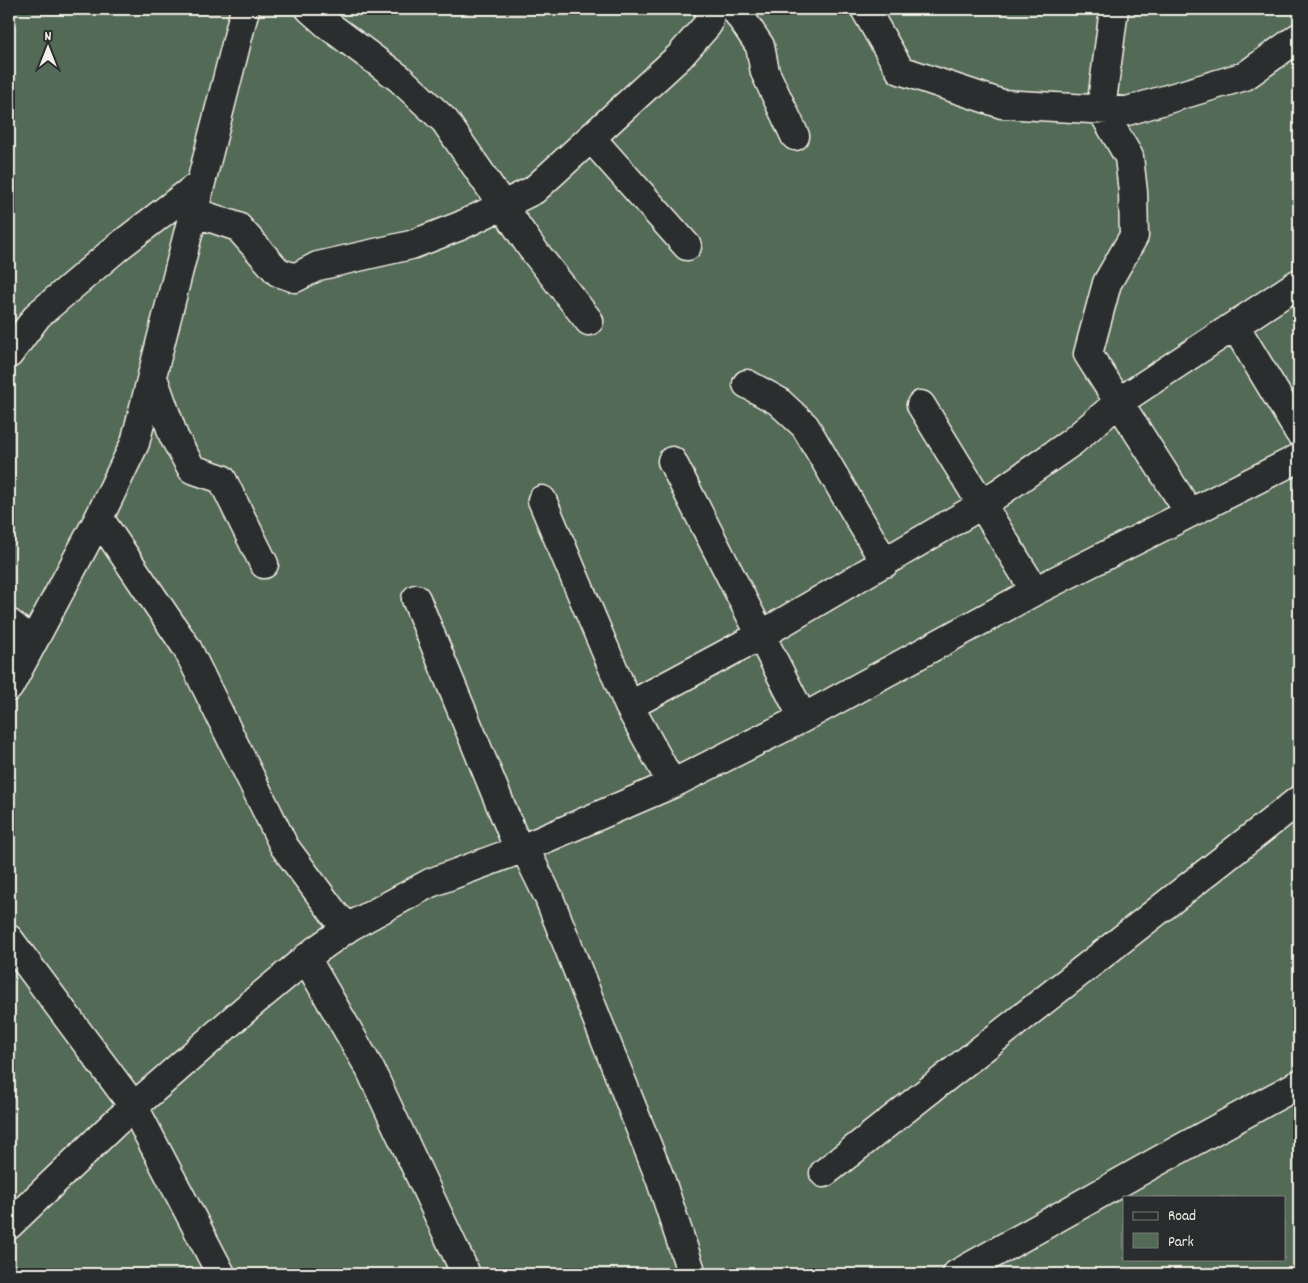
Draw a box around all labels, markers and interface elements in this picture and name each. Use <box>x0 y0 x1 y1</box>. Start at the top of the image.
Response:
north arrow <box>22 22 72 72</box>
text: N <box>45 27 52 47</box>
legend <box>1123 1196 1286 1260</box>
text: Road <box>1168 1206 1196 1228</box>
text: Park <box>1168 1232 1194 1254</box>

